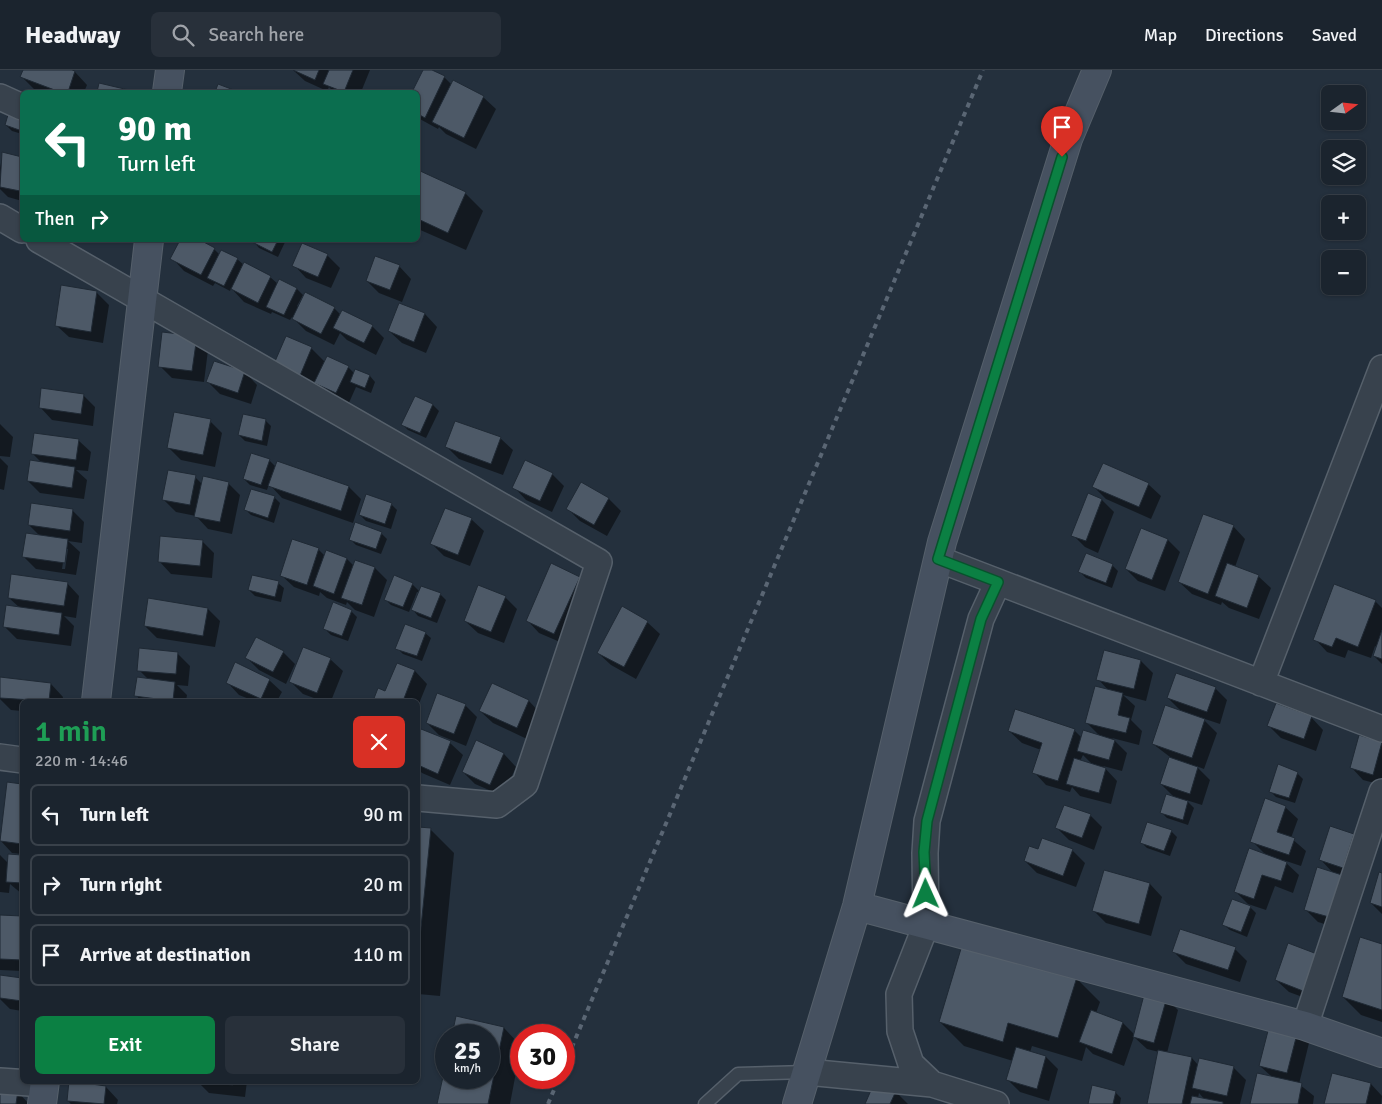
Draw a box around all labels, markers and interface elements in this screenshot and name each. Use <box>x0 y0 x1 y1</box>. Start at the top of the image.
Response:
search box <box>151 12 501 57</box>
text: Headway <box>25 20 121 50</box>
icon: search <box>169 21 197 49</box>
text: Search here <box>209 23 304 47</box>
text: Map <box>1144 24 1177 46</box>
text: Directions <box>1205 24 1284 46</box>
text: Saved <box>1312 24 1357 46</box>
north arrow <box>1321 85 1366 130</box>
map controls <box>1321 85 1366 295</box>
pin <box>1041 106 1083 157</box>
text: 90 m <box>118 107 192 150</box>
icon: left <box>35 110 100 175</box>
icon: arrive <box>1048 113 1076 141</box>
button: layers <box>1321 140 1366 185</box>
text: Turn left <box>118 150 196 177</box>
button: + <box>1321 195 1366 240</box>
icon: right <box>85 205 113 233</box>
text: Then <box>35 207 75 231</box>
button: − <box>1321 250 1366 295</box>
text: 1 min <box>35 713 107 750</box>
button: close <box>353 716 405 768</box>
text: 220 m · 14:46 <box>35 751 128 771</box>
icon: left <box>37 801 65 829</box>
text: Turn left <box>80 803 149 827</box>
text: 90 m <box>363 803 403 827</box>
position arrow <box>899 867 951 919</box>
icon: right <box>37 871 65 899</box>
text: Turn right <box>80 873 162 897</box>
text: 20 m <box>363 873 403 897</box>
icon: arrive <box>37 941 65 969</box>
text: Arrive at destination <box>80 943 251 967</box>
text: 110 m <box>353 943 403 967</box>
button: Exit <box>35 1016 215 1074</box>
button: Share <box>225 1016 405 1074</box>
speed limit sign: 30 <box>510 1024 575 1089</box>
text: 25 <box>454 1035 481 1066</box>
text: km/h <box>454 1061 481 1076</box>

